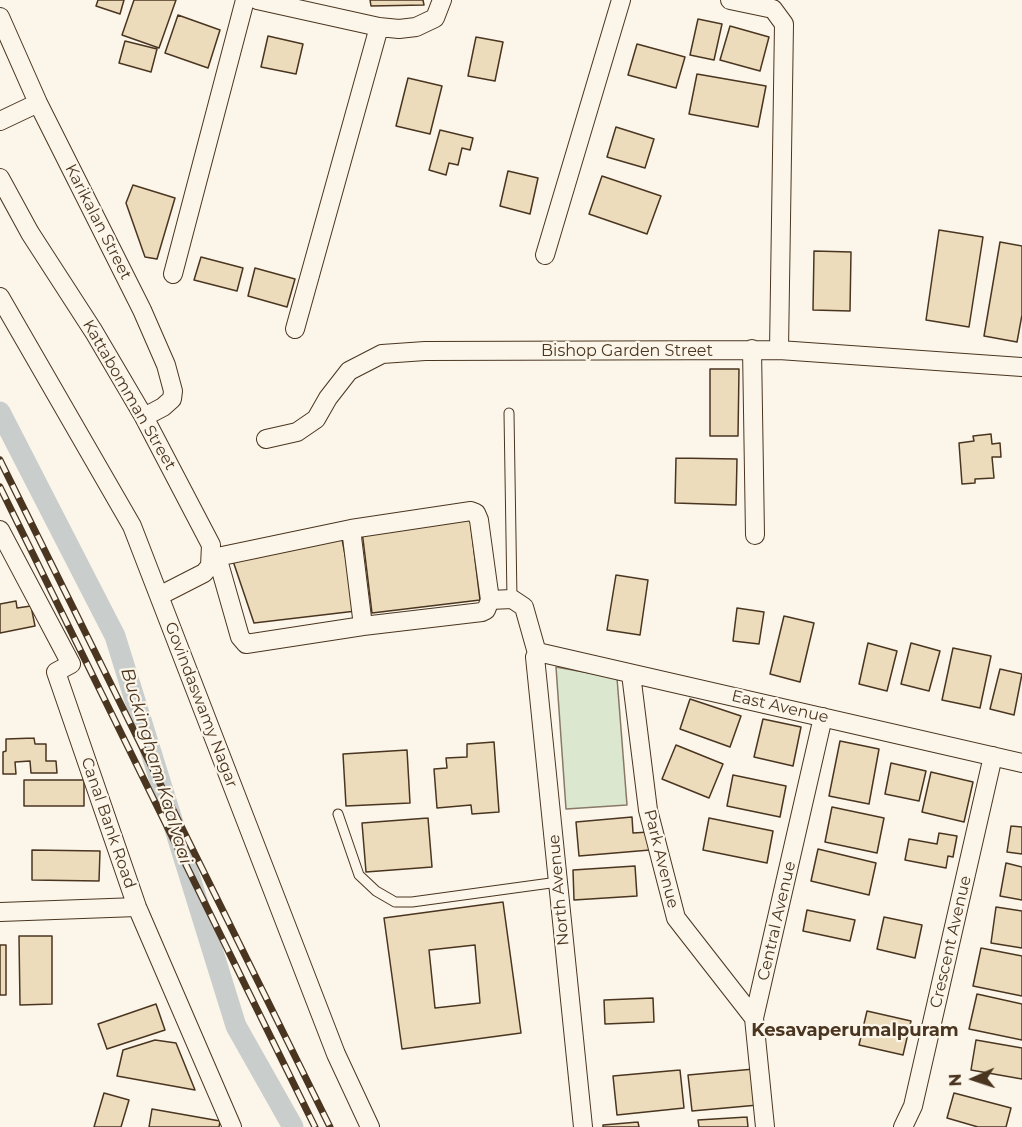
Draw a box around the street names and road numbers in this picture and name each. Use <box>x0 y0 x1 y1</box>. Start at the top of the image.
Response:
street label: Karikalan Street <box>61 161 135 283</box>
street label: Kattabomman Street <box>78 317 180 473</box>
street label: Bishop Garden Street <box>541 341 713 361</box>
street label: Govindaswamy Nagar <box>161 619 241 791</box>
street label: East Avenue <box>730 687 830 727</box>
street label: Canal Bank Road <box>77 755 139 891</box>
street label: Park Avenue <box>639 808 683 910</box>
street label: North Avenue <box>545 834 573 946</box>
street label: Central Avenue <box>754 859 800 983</box>
street label: Crescent Avenue <box>926 874 976 1010</box>

